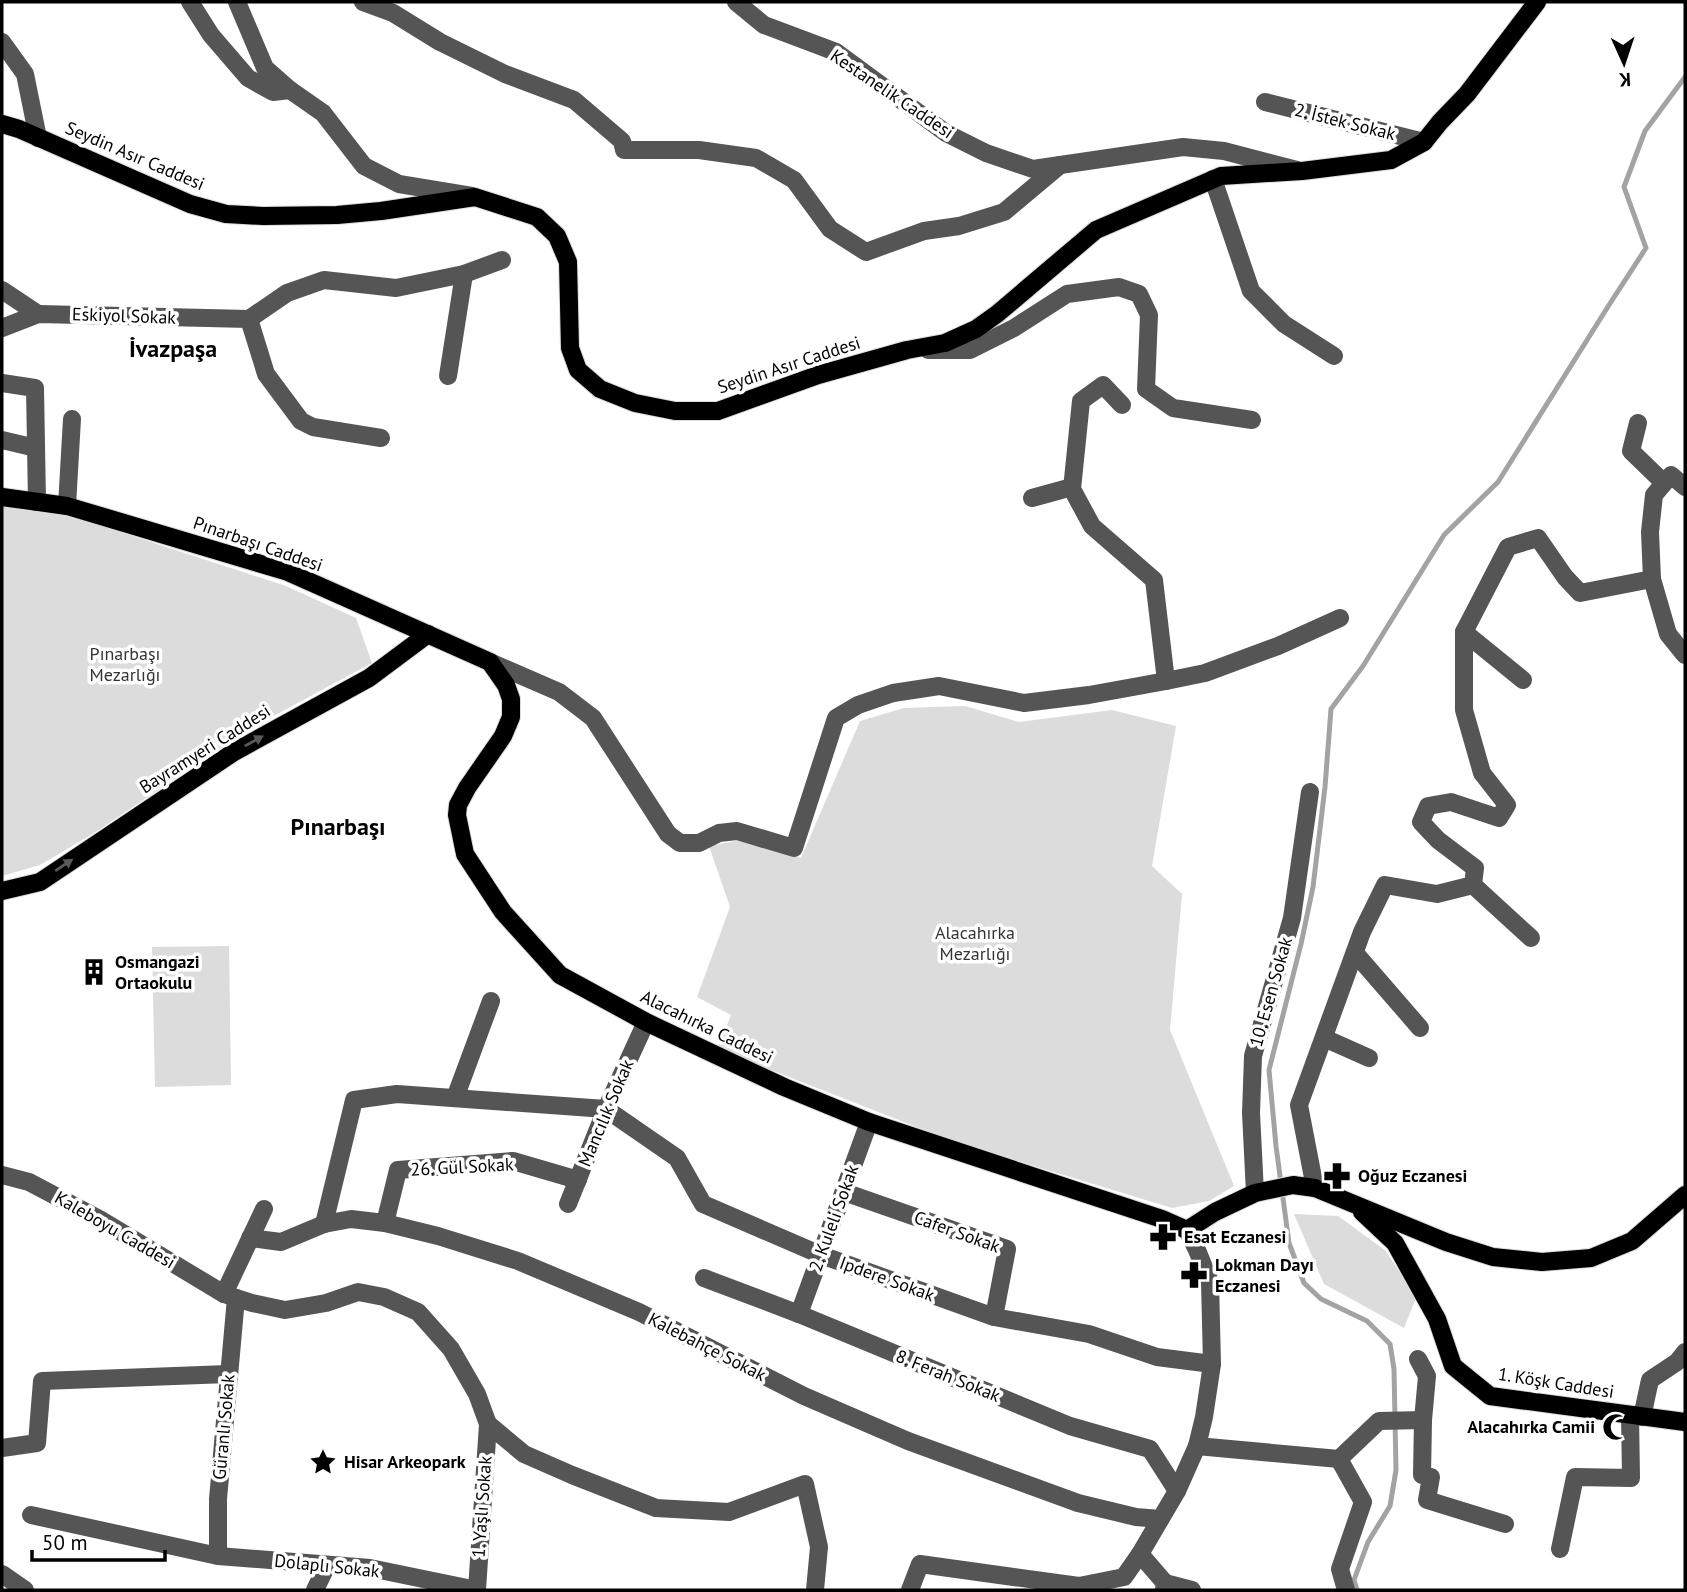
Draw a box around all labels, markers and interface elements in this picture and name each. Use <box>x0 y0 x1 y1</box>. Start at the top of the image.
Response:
north arrow <box>1589 28 1659 98</box>
street label: Kestanelik Caddesi <box>826 44 958 143</box>
text: K <box>1618 68 1631 92</box>
street label: 2. İstek Sokak <box>1292 98 1398 145</box>
street label: Seydin Asır Caddesi <box>62 116 208 195</box>
street label: Eskiyol Sokak <box>72 302 177 329</box>
street label: Seydin Asır Caddesi <box>714 331 863 398</box>
district label: İvazpaşa <box>129 333 217 364</box>
street label: Pınarbaşı Caddesi <box>190 511 326 576</box>
park label: Pınarbaşı Mezarlığı <box>90 642 160 686</box>
street label: Bayramyeri Caddesi <box>135 699 275 798</box>
one-way arrow <box>244 735 264 747</box>
district label: Pınarbaşı <box>291 811 385 842</box>
one-way arrow <box>54 859 74 872</box>
park label: Alacahırka Mezarlığı <box>935 921 1015 965</box>
street label: 10. Esen Sokak <box>1244 934 1297 1049</box>
place label: Osmangazi Ortaokulu <box>115 950 200 994</box>
building icon: Osmangazi Ortaokulu <box>79 957 109 987</box>
street label: Alacahırka Caddesi <box>637 984 777 1069</box>
street label: Mancılık Sokak <box>573 1055 639 1170</box>
street label: 26. Gül Sokak <box>410 1152 514 1181</box>
street label: 2. Kuleli Sokak <box>804 1161 864 1274</box>
pharmacy icon: Oğuz Eczanesi <box>1322 1161 1352 1191</box>
place label: Oğuz Eczanesi <box>1358 1164 1467 1187</box>
street label: Kaleboyu Caddesi <box>51 1186 180 1273</box>
street label: Cafer Sokak <box>911 1205 1004 1258</box>
pharmacy icon: Esat Eczanesi <box>1148 1222 1178 1252</box>
place label: Esat Eczanesi <box>1184 1225 1286 1248</box>
street label: Ipdere Sokak <box>837 1251 938 1306</box>
place label: Lokman Dayı Eczanesi <box>1215 1253 1314 1297</box>
pharmacy icon: Lokman Dayı Eczanesi <box>1179 1260 1209 1290</box>
street label: Kalebahçe Sokak <box>644 1307 770 1386</box>
street label: 8. Ferah Sokak <box>893 1344 1004 1407</box>
street label: 1. Köşk Caddesi <box>1496 1362 1616 1403</box>
street label: Güranlı Sokak <box>207 1373 240 1481</box>
mosque icon: Alacahırka Camii <box>1601 1412 1631 1442</box>
place label: Alacahırka Camii <box>1467 1415 1595 1438</box>
place icon: Hisar Arkeopark <box>308 1447 338 1477</box>
place label: Hisar Arkeopark <box>344 1450 466 1473</box>
street label: 1. Yaşlı Sokak <box>466 1455 497 1559</box>
scale bar <box>32 1518 164 1562</box>
text: 50 m <box>42 1529 88 1556</box>
street label: Dolaplı Sokak <box>273 1549 381 1582</box>

